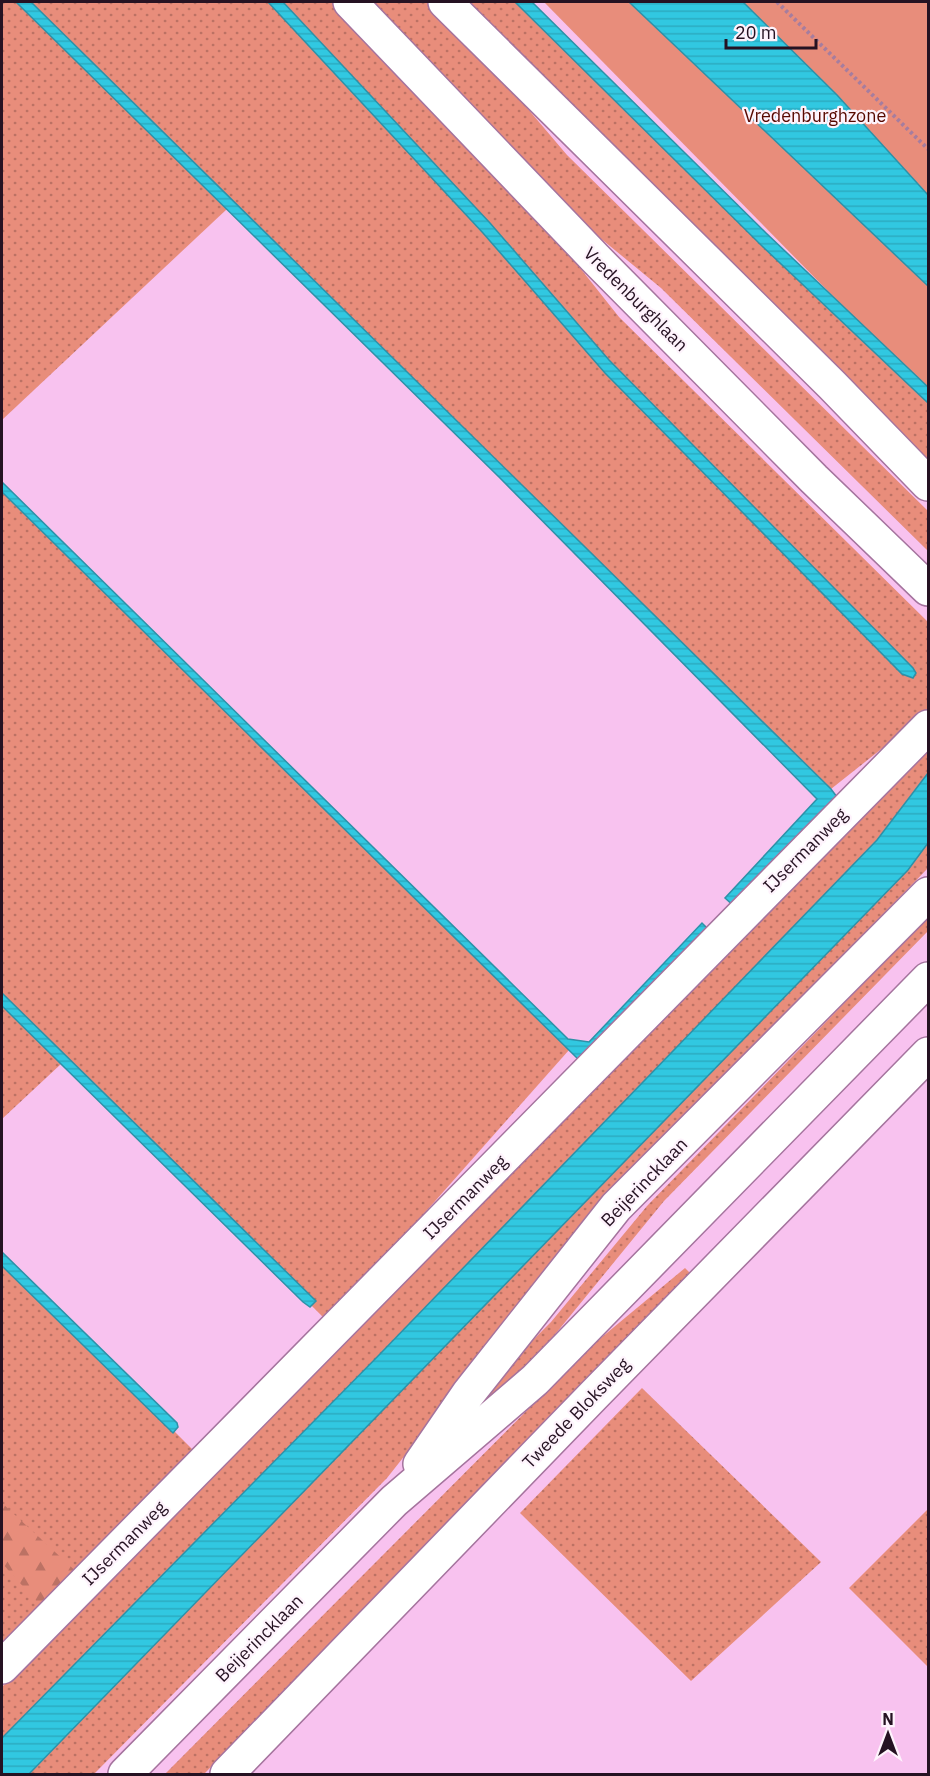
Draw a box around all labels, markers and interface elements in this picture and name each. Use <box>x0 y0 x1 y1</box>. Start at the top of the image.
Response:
scale bar <box>726 12 816 50</box>
text: 20 m <box>735 21 777 44</box>
park label: Vredenburghzone <box>744 104 886 127</box>
street label: Vredenburghlaan <box>579 242 693 356</box>
street label: IJsermanweg <box>758 803 852 897</box>
street label: Beijerincklaan <box>596 1133 692 1231</box>
street label: IJsermanweg <box>418 1150 512 1244</box>
street label: Tweede Bloksweg <box>517 1352 635 1473</box>
street label: IJsermanweg <box>77 1496 171 1590</box>
street label: Beijerincklaan <box>210 1589 308 1687</box>
north arrow <box>858 1704 918 1764</box>
text: N <box>882 1709 894 1729</box>

